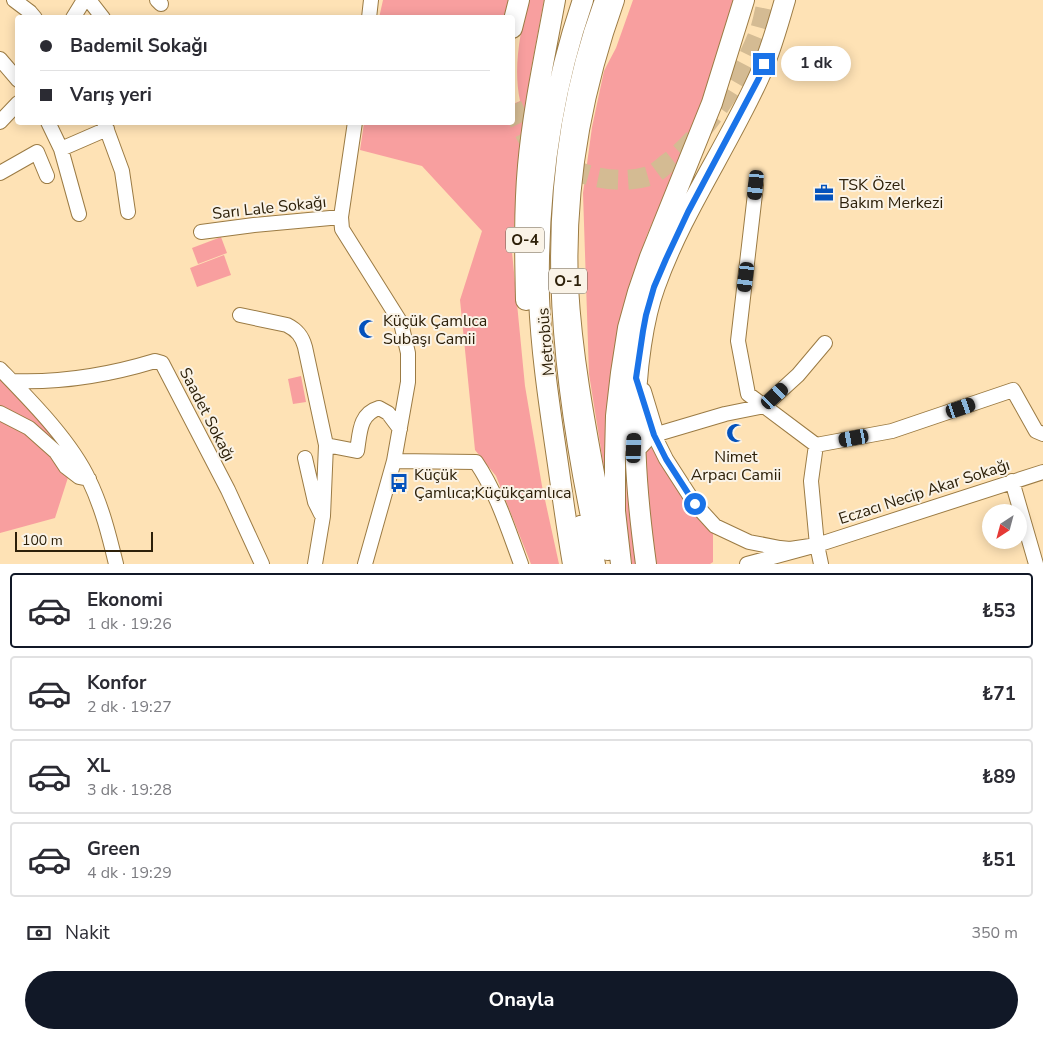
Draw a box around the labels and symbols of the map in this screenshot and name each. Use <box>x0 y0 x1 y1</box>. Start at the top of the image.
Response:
callout: 1 dk <box>782 46 852 82</box>
route end <box>753 53 775 75</box>
car <box>746 169 765 201</box>
place label: TSK Özel Bakım Merkezi <box>839 174 943 214</box>
office icon: TSK Özel Bakım Merkezi <box>813 182 835 204</box>
street label: Sarı Lale Sokağı <box>211 191 327 225</box>
road number: O-4 <box>506 228 544 252</box>
car <box>736 261 755 293</box>
road number: O-1 <box>549 268 587 294</box>
street label: Metrobüs <box>532 307 560 377</box>
place label: Küçük Çamlıca Subaşı Camii <box>383 310 487 350</box>
mosque icon: Küçük Çamlıca Subaşı Camii <box>357 318 379 340</box>
street label: Saadet Sokağı <box>174 364 240 465</box>
car <box>758 380 791 412</box>
car <box>944 396 977 420</box>
mosque icon: Nimet Arpacı Camii <box>725 422 747 444</box>
car <box>837 428 870 448</box>
car <box>625 433 642 463</box>
place label: Nimet Arpacı Camii <box>691 446 781 486</box>
street label: Eczacı Necip Akar Sokağı <box>836 454 1013 530</box>
place label: Küçük Çamlıca;Küçükçamlıca <box>414 464 571 504</box>
bus stop icon: Küçük Çamlıca;Küçükçamlıca <box>388 472 410 494</box>
route start <box>684 493 706 515</box>
north arrow <box>982 504 1028 549</box>
scale bar <box>15 529 152 552</box>

